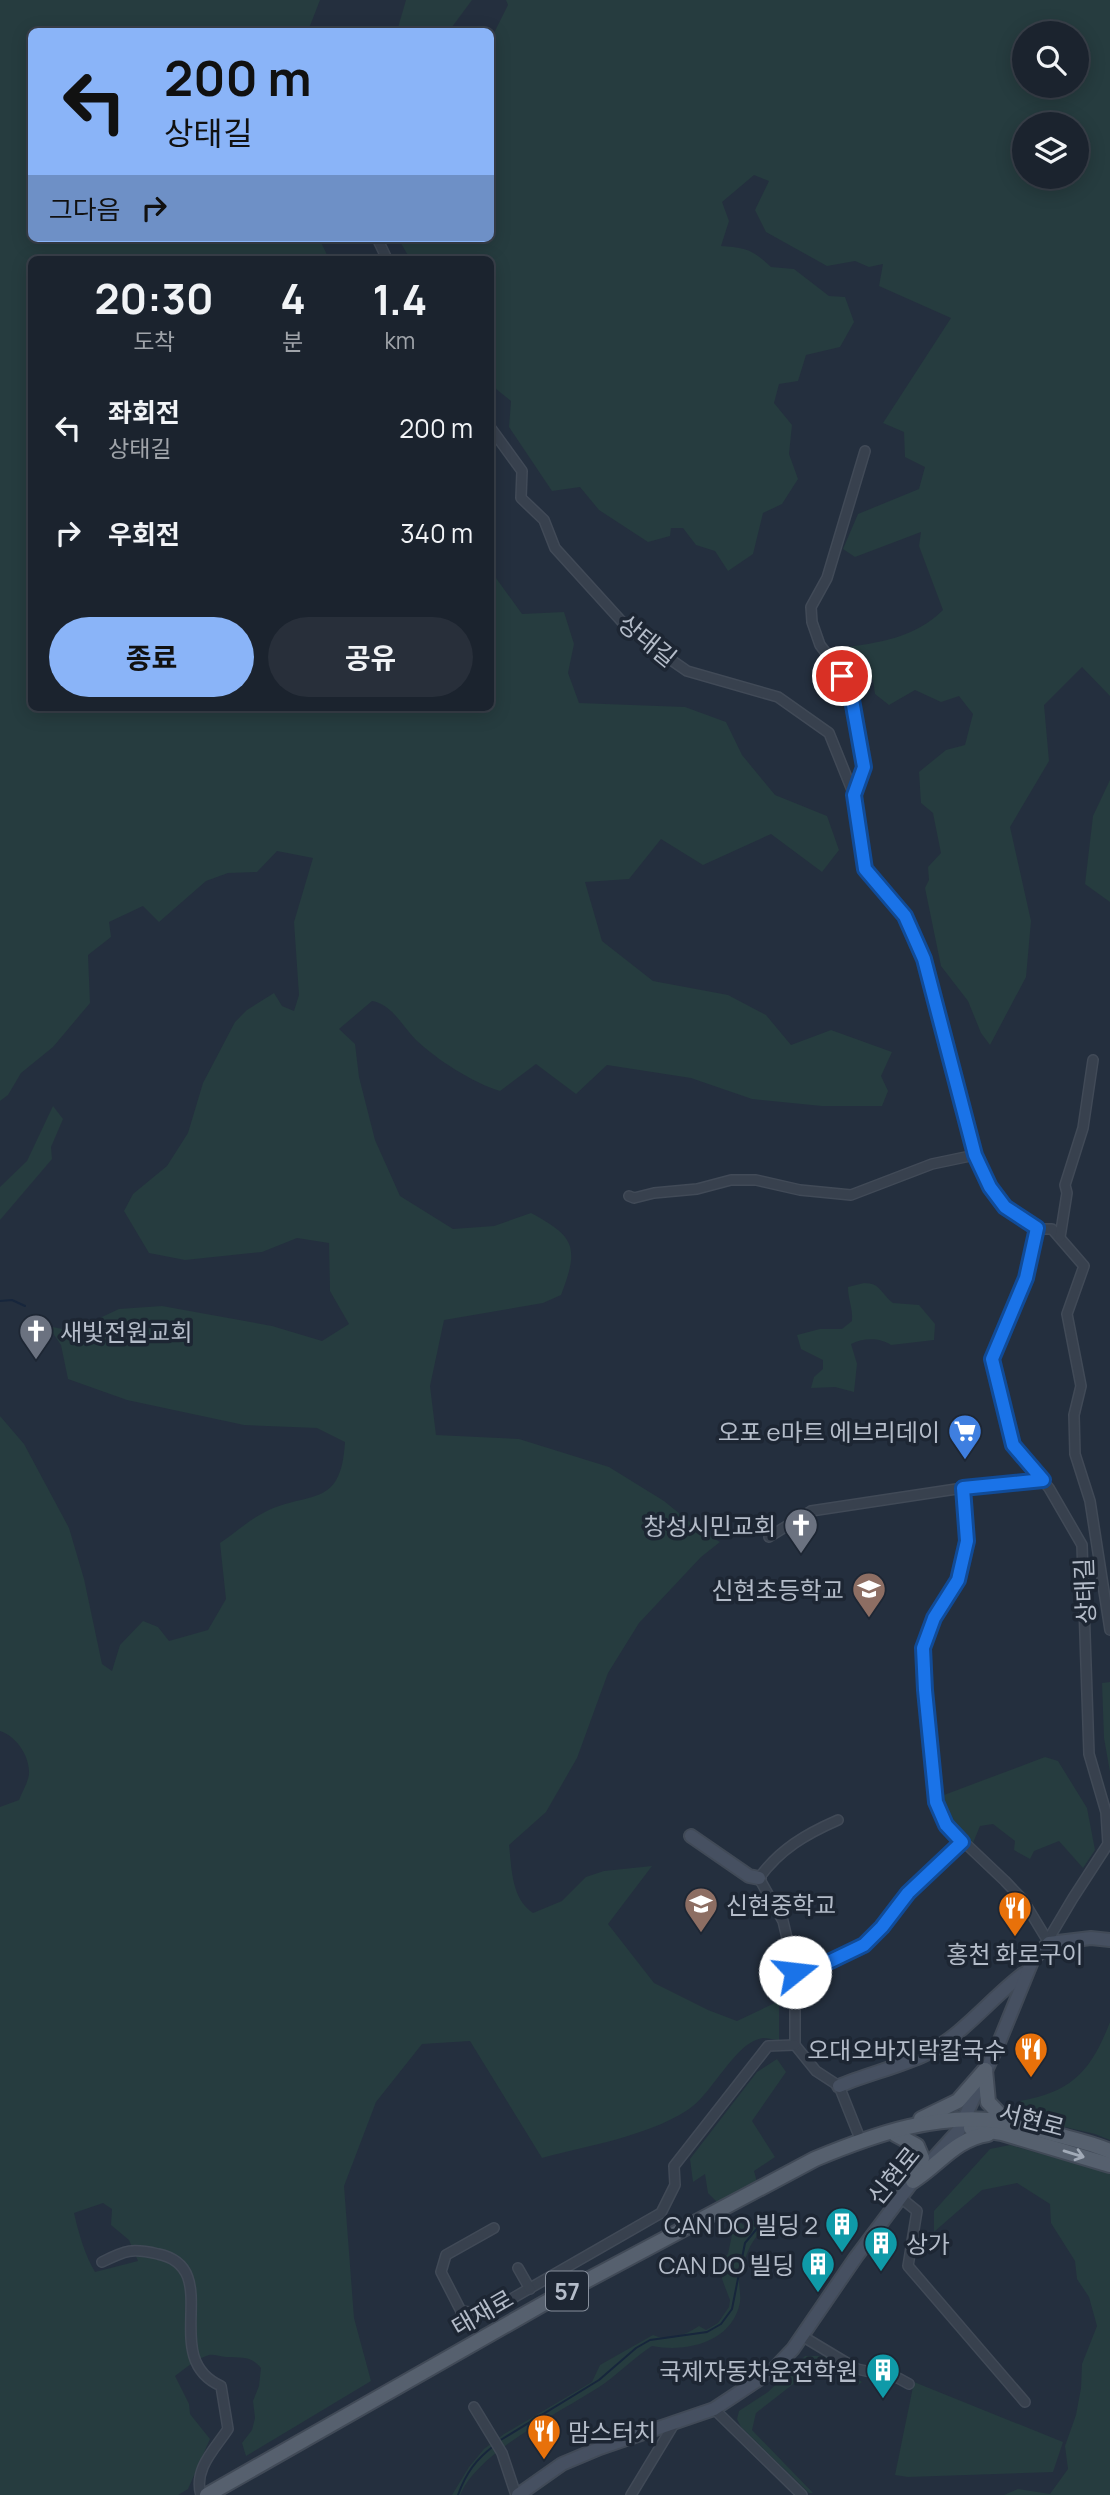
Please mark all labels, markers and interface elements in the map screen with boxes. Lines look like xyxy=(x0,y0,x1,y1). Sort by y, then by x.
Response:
map controls xyxy=(1012,21,1089,189)
button: search xyxy=(1012,21,1089,98)
text: 200 m xyxy=(164,44,312,111)
icon: left xyxy=(49,56,140,147)
text: 상태길 xyxy=(164,111,252,155)
button: layers xyxy=(1012,112,1089,189)
icon: right xyxy=(135,189,173,227)
text: 그다음 xyxy=(49,191,121,227)
text: 20:30 xyxy=(95,269,214,327)
text: 4 xyxy=(280,269,306,327)
text: 1.4 xyxy=(372,270,427,328)
text: km xyxy=(384,324,415,356)
text: 도착 xyxy=(133,325,175,357)
text: 분 xyxy=(282,325,304,357)
text: 좌회전 xyxy=(108,394,180,430)
icon: left xyxy=(49,409,87,447)
text: 200 m xyxy=(399,410,473,446)
text: 상태길 xyxy=(108,432,171,464)
icon: right xyxy=(49,514,87,552)
text: 340 m xyxy=(400,515,473,551)
text: 우회전 xyxy=(108,516,180,552)
street label: 상태길 xyxy=(612,606,684,674)
button: 종료 xyxy=(49,617,254,697)
button: 공유 xyxy=(268,617,473,697)
pin xyxy=(812,646,872,706)
icon: arrive xyxy=(823,657,861,695)
church icon: 새빛전원교회 xyxy=(17,1312,55,1361)
place label: 새빛전원교회 xyxy=(60,1315,192,1348)
supermarket icon: 오포 e마트 에브리데이 xyxy=(946,1412,984,1461)
place label: 오포 e마트 에브리데이 xyxy=(718,1415,940,1448)
church icon: 창성시민교회 xyxy=(782,1506,820,1555)
place label: 창성시민교회 xyxy=(644,1509,776,1542)
street label: 상태길 xyxy=(1066,1557,1102,1625)
school or university icon: 신현초등학교 xyxy=(850,1570,888,1619)
place label: 신현초등학교 xyxy=(712,1573,844,1606)
school or university icon: 신현중학교 xyxy=(682,1885,720,1934)
place label: 신현중학교 xyxy=(726,1888,836,1921)
restaurant icon: 홍천 화로구이 xyxy=(996,1889,1034,1938)
position arrow xyxy=(758,1935,832,2009)
place label: 홍천 화로구이 xyxy=(946,1937,1084,1970)
restaurant icon: 오대오바지락칼국수 xyxy=(1012,2030,1050,2079)
place label: 오대오바지락칼국수 xyxy=(807,2033,1006,2066)
street label: 서현로 xyxy=(996,2094,1068,2144)
street label: 신현로 xyxy=(859,2139,927,2211)
one-way arrow xyxy=(1062,2148,1084,2161)
building icon: CAN DO 빌딩 2 xyxy=(823,2205,861,2254)
place label: CAN DO 빌딩 2 xyxy=(664,2208,818,2241)
building icon: 상가 xyxy=(862,2224,900,2273)
place label: 상가 xyxy=(906,2227,950,2260)
building icon: CAN DO 빌딩 xyxy=(799,2245,837,2294)
place label: CAN DO 빌딩 xyxy=(658,2248,794,2281)
road number: 57 xyxy=(546,2272,588,2310)
street label: 태재로 xyxy=(445,2281,519,2343)
building icon: 국제자동차운전학원 xyxy=(864,2351,902,2400)
place label: 국제자동차운전학원 xyxy=(659,2354,858,2387)
restaurant icon: 맘스터치 xyxy=(525,2412,563,2461)
place label: 맘스터치 xyxy=(568,2415,656,2448)

